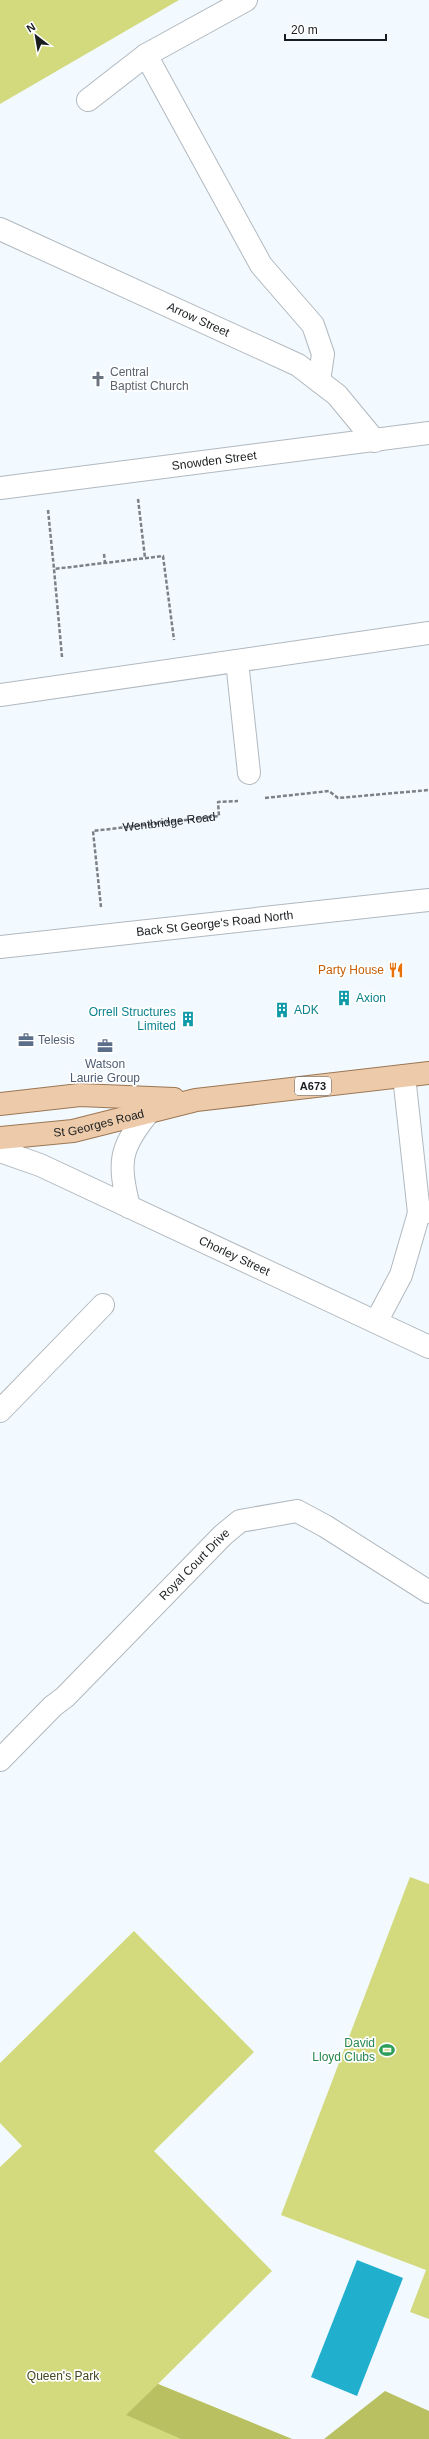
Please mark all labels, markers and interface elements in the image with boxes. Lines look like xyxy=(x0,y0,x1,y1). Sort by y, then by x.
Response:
north arrow xyxy=(16,16,56,56)
scale bar xyxy=(285,16,386,42)
text: N xyxy=(24,20,37,35)
text: 20 m xyxy=(291,23,318,37)
street label: Arrow Street xyxy=(165,299,232,340)
place label: Central Baptist Church xyxy=(110,365,189,393)
church icon: Central Baptist Church xyxy=(89,370,107,388)
street label: Snowden Street xyxy=(171,448,258,473)
street label: Wentbridge Road xyxy=(122,809,216,834)
street label: Back St George's Road North xyxy=(135,908,294,939)
restaurant icon: Party House xyxy=(387,961,405,979)
place label: Party House xyxy=(318,963,384,977)
building icon: Axion xyxy=(335,989,353,1007)
place label: Axion xyxy=(356,991,386,1005)
building icon: ADK xyxy=(273,1001,291,1019)
place label: ADK xyxy=(294,1003,319,1017)
place label: Orrell Structures Limited xyxy=(89,1005,176,1033)
building icon: Orrell Structures Limited xyxy=(179,1010,197,1028)
office icon: Telesis xyxy=(17,1031,35,1049)
place label: Telesis xyxy=(38,1033,75,1047)
office icon: Watson Laurie Group xyxy=(96,1037,114,1055)
place label: Watson Laurie Group xyxy=(70,1057,140,1085)
road number: A673 xyxy=(295,1077,331,1095)
street label: St Georges Road xyxy=(53,1106,146,1140)
street label: Chorley Street xyxy=(197,1233,273,1279)
street label: Royal Court Drive xyxy=(156,1525,233,1603)
place label: David Lloyd Clubs xyxy=(312,2036,375,2064)
sports icon: David Lloyd Clubs xyxy=(378,2041,396,2059)
park label: Queen's Park xyxy=(27,2369,100,2383)

